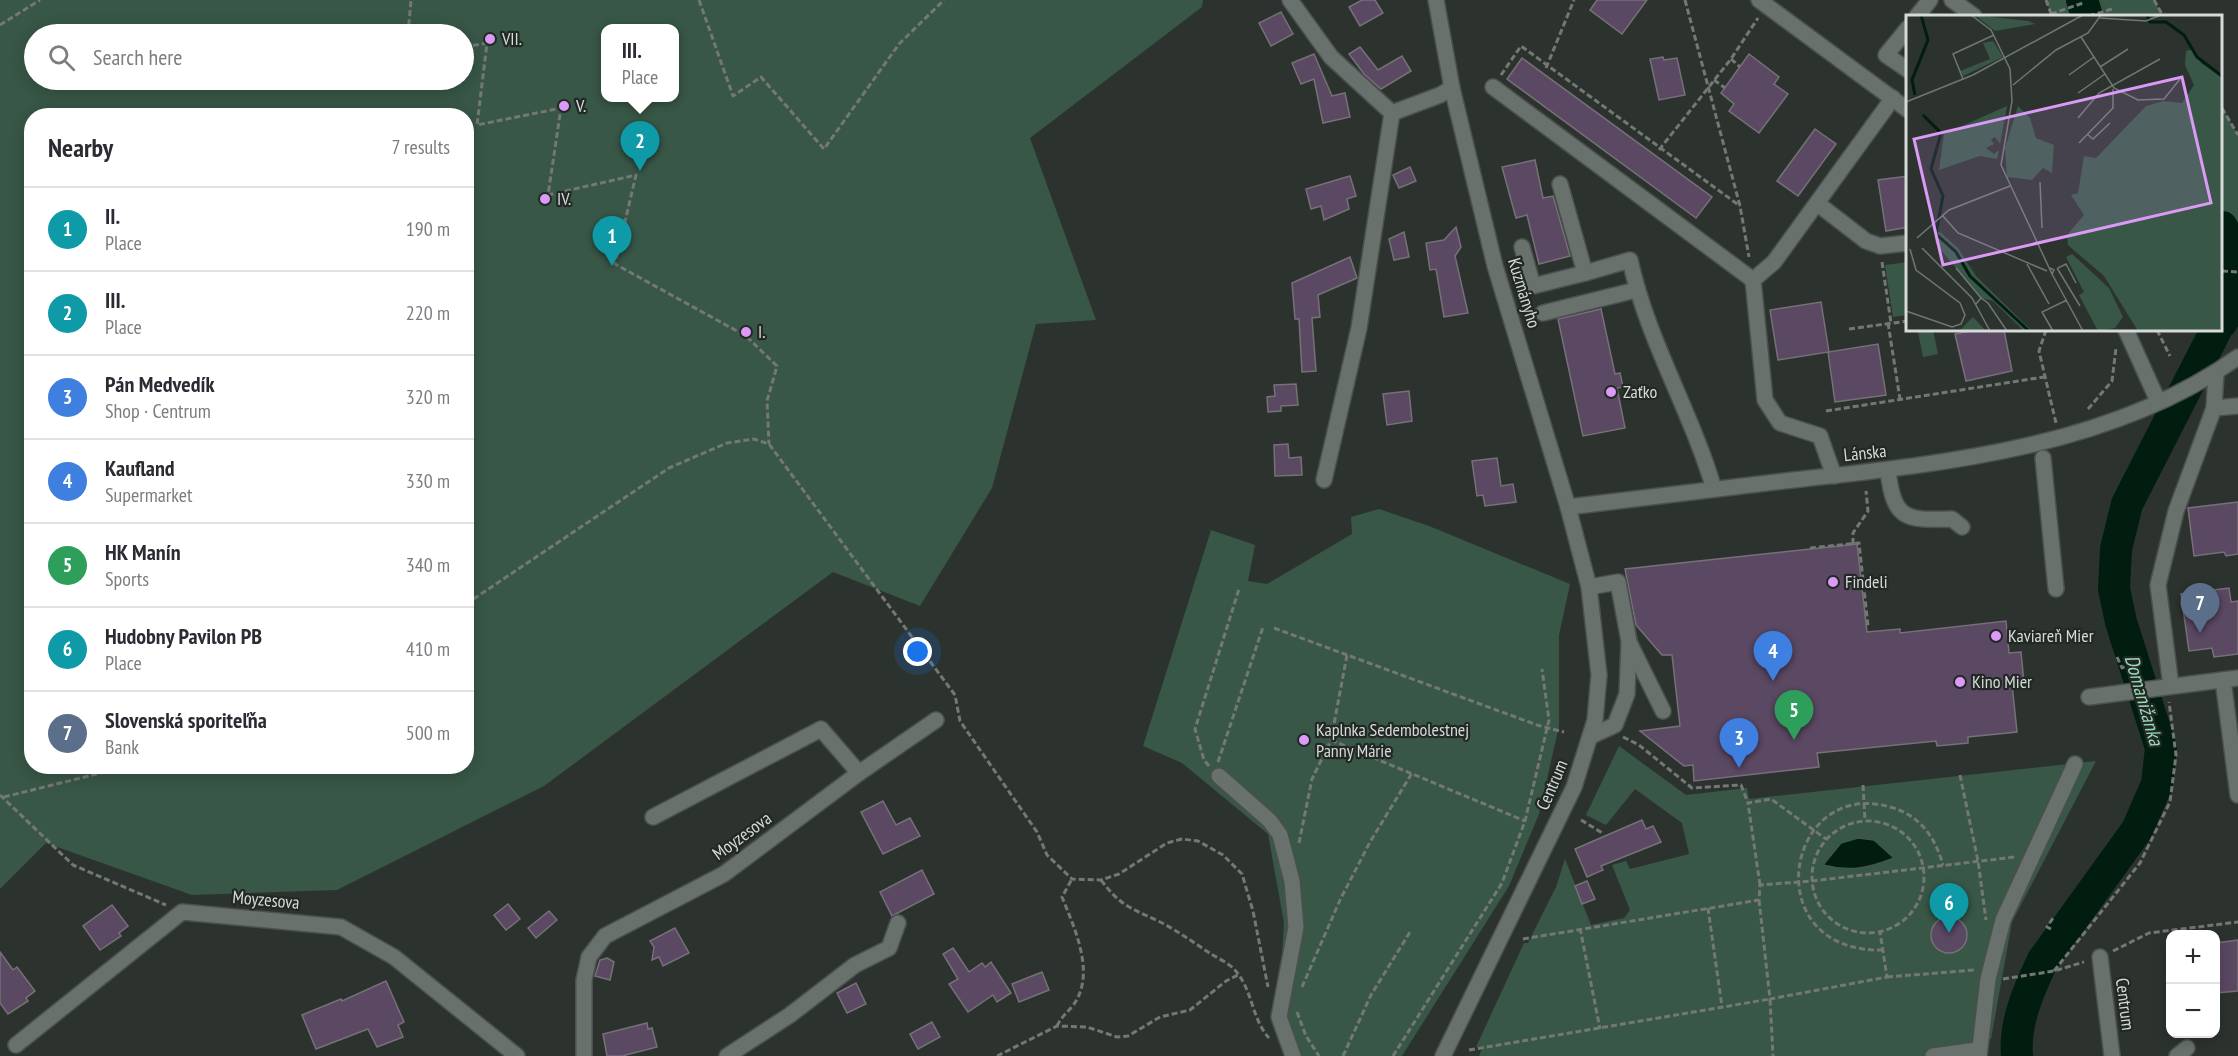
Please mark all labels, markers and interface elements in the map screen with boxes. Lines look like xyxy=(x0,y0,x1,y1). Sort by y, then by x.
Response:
inset map xyxy=(1906,15,2223,332)
search box xyxy=(24,24,474,90)
popup xyxy=(601,24,679,102)
place label: VII. xyxy=(501,27,522,50)
marker: VII. xyxy=(483,32,497,46)
text: III. xyxy=(622,36,642,64)
icon: search xyxy=(45,41,78,74)
text: Search here xyxy=(93,43,182,71)
text: Place xyxy=(622,64,658,90)
place label: V. xyxy=(575,94,586,117)
marker: V. xyxy=(557,99,571,113)
pin: 2 xyxy=(620,122,660,171)
text: Nearby xyxy=(48,131,113,164)
text: 7 results xyxy=(392,134,450,160)
place label: IV. xyxy=(557,187,571,210)
marker: IV. xyxy=(538,192,552,206)
text: II. xyxy=(105,202,120,230)
text: 1 xyxy=(63,216,72,242)
text: 190 m xyxy=(406,216,450,242)
pin: 1 xyxy=(592,216,632,266)
text: Place xyxy=(105,230,142,256)
street label: Kuzmányho xyxy=(1503,255,1546,331)
text: III. xyxy=(105,286,125,314)
text: 2 xyxy=(63,300,72,326)
text: 220 m xyxy=(406,300,450,326)
text: Place xyxy=(105,314,142,340)
place label: I. xyxy=(758,320,765,343)
marker: I. xyxy=(739,325,753,339)
text: Pán Medvedík xyxy=(105,370,214,398)
place label: Zaťko xyxy=(1623,380,1658,403)
text: 3 xyxy=(63,384,72,410)
text: 320 m xyxy=(406,384,450,410)
marker: Zaťko xyxy=(1604,385,1618,399)
text: Shop · Centrum xyxy=(105,398,211,424)
street label: Lánska xyxy=(1842,439,1887,466)
text: Kaufland xyxy=(105,454,175,482)
text: 4 xyxy=(63,468,72,494)
text: 330 m xyxy=(406,468,450,494)
text: Supermarket xyxy=(105,482,193,508)
text: HK Manín xyxy=(105,538,181,566)
text: 5 xyxy=(63,552,72,578)
text: 340 m xyxy=(406,552,450,578)
text: Sports xyxy=(105,566,149,592)
place label: Findeli xyxy=(1845,570,1888,593)
marker: Findeli xyxy=(1826,575,1840,589)
pin: 7 xyxy=(2180,584,2220,633)
text: Hudobny Pavilon PB xyxy=(105,622,262,650)
place label: Kaviareň Mier xyxy=(2008,624,2094,647)
marker: Kaviareň Mier xyxy=(1989,629,2003,643)
pin: 4 xyxy=(1754,632,1792,681)
text: 6 xyxy=(63,636,72,662)
text: 410 m xyxy=(406,636,450,662)
your location xyxy=(903,637,932,666)
text: Place xyxy=(105,650,142,676)
water label: Domanižanka xyxy=(2119,652,2170,749)
place label: Kino Mier xyxy=(1972,670,2032,693)
marker: Kino Mier xyxy=(1953,675,1967,689)
pin: 5 xyxy=(1774,690,1814,740)
text: Slovenská sporiteľňa xyxy=(105,706,267,734)
place label: Kaplnka Sedembolestnej Panny Márie xyxy=(1316,718,1469,762)
pin: 3 xyxy=(1720,718,1758,768)
text: 7 xyxy=(63,720,72,746)
text: 500 m xyxy=(406,720,450,746)
marker: Kaplnka Sedembolestnej Panny Márie xyxy=(1297,733,1311,747)
text: Bank xyxy=(105,734,139,760)
street label: Centrum xyxy=(1531,756,1572,813)
street label: Moyzesova xyxy=(708,807,776,865)
pin: 6 xyxy=(1930,884,1968,933)
street label: Moyzesova xyxy=(232,885,301,914)
map controls xyxy=(2166,930,2220,1038)
button: + xyxy=(2166,930,2220,984)
street label: Centrum xyxy=(2111,976,2140,1031)
button: − xyxy=(2166,984,2220,1038)

